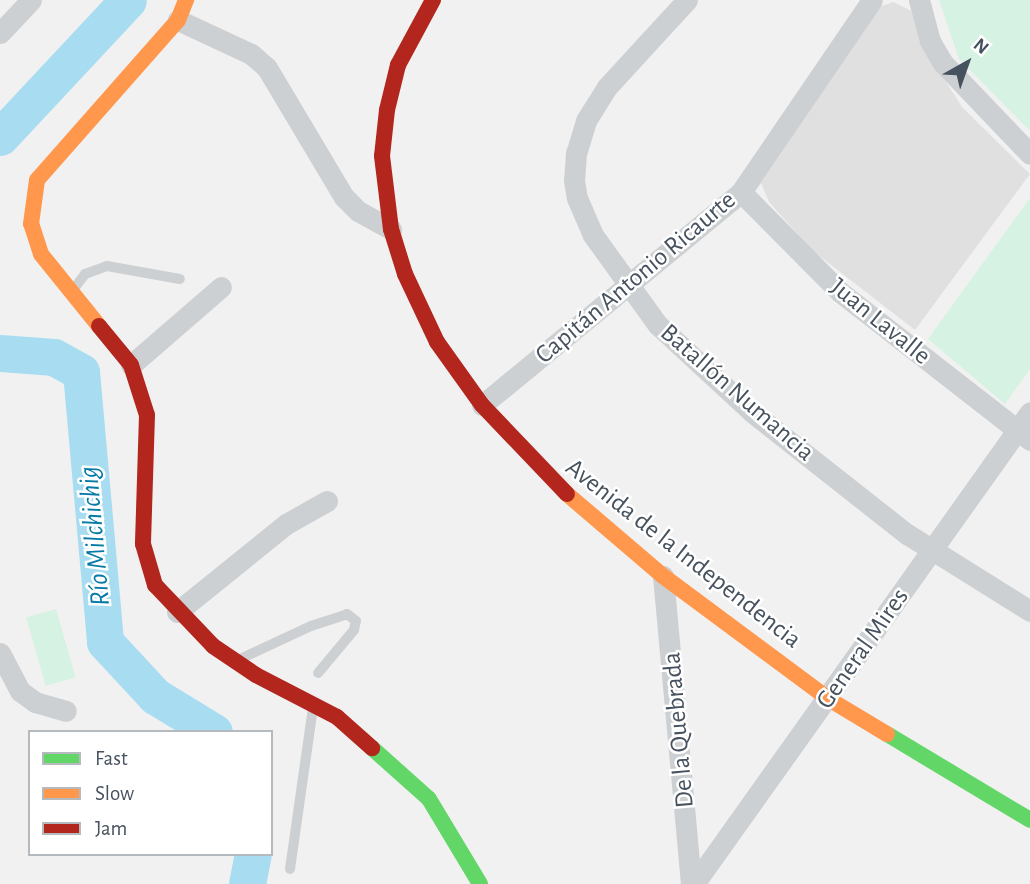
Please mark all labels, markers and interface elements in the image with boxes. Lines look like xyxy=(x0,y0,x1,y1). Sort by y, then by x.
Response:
north arrow xyxy=(932,28,1002,98)
text: N xyxy=(970,35,992,58)
street label: Capitán Antonio Ricaurte xyxy=(529,185,743,371)
street label: Juan Lavalle xyxy=(823,272,937,372)
street label: Batallón Numancia xyxy=(654,318,820,468)
street label: Avenida de la Independencia xyxy=(559,452,807,656)
water label: Río Milchichig xyxy=(72,465,118,607)
street label: General Mires xyxy=(810,583,916,715)
street label: De la Quebrada xyxy=(657,651,701,809)
legend xyxy=(28,730,273,856)
text: Fast xyxy=(95,748,128,769)
text: Slow xyxy=(95,783,134,804)
text: Jam xyxy=(95,818,127,839)

